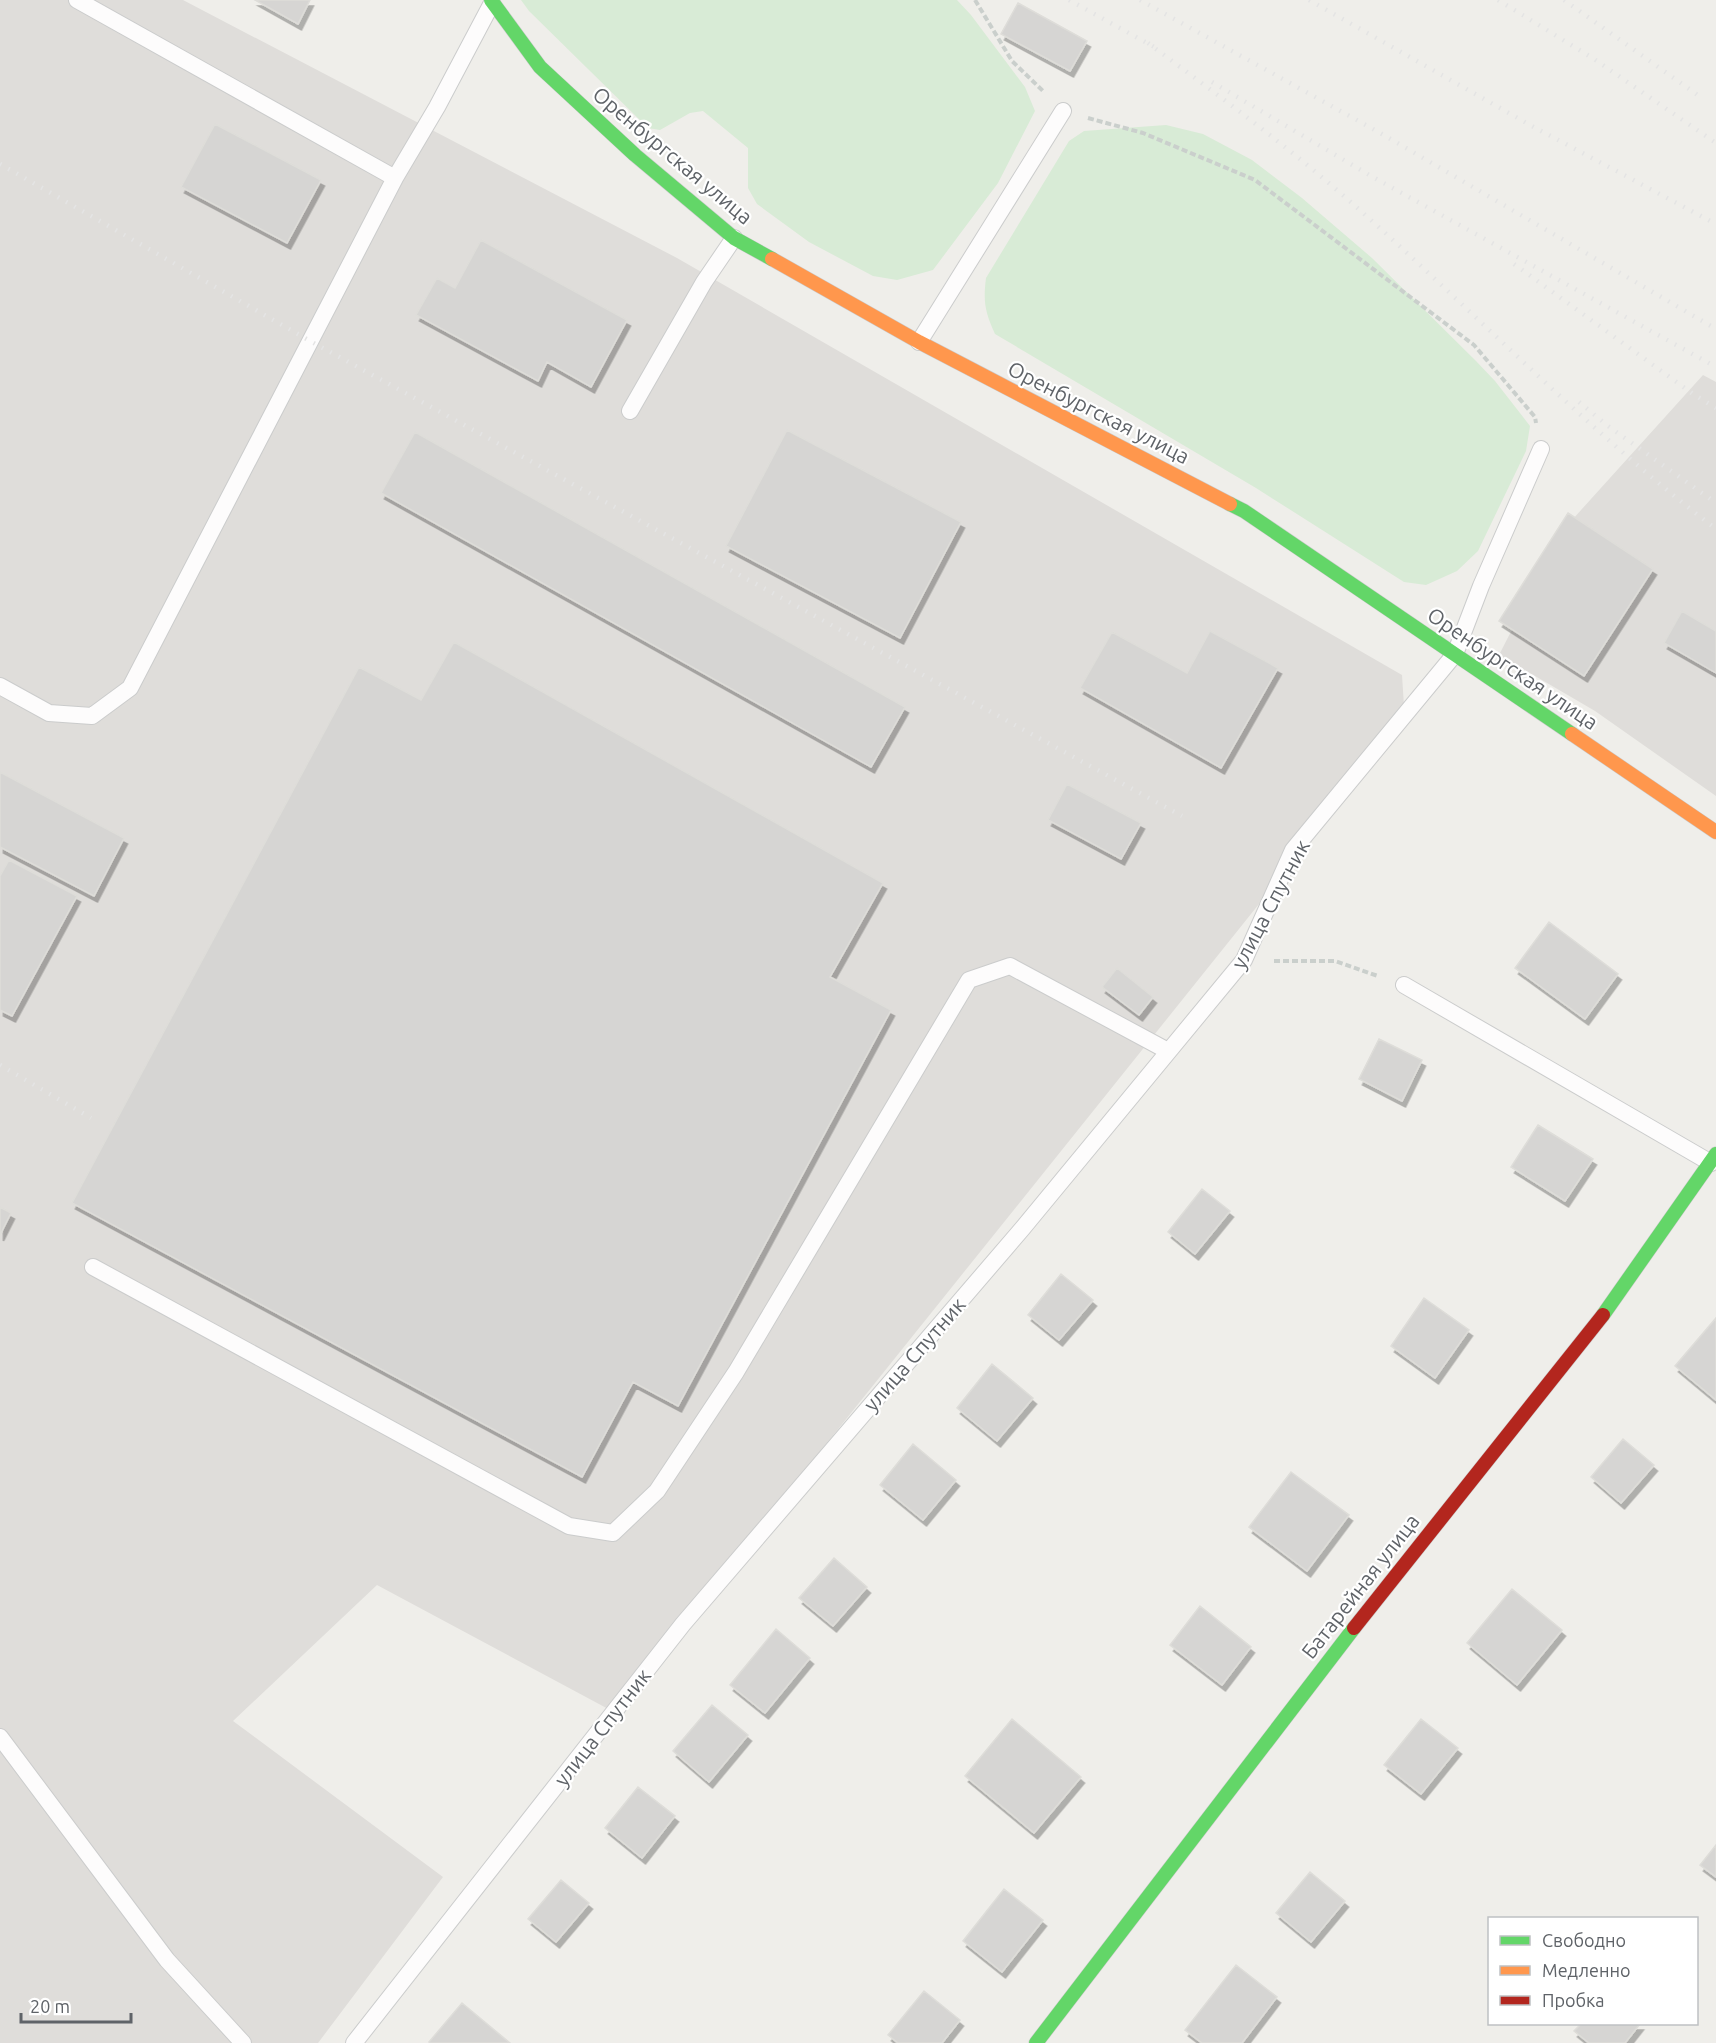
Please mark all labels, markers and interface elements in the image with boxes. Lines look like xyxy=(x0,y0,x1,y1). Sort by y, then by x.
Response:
street label: Оренбургская улица xyxy=(588,81,758,229)
street label: Оренбургская улица xyxy=(1004,356,1194,468)
street label: Оренбургская улица xyxy=(1423,602,1603,734)
street label: улица Спутник xyxy=(1226,835,1314,973)
street label: улица Спутник xyxy=(858,1292,970,1416)
street label: Батарейная улица xyxy=(1296,1509,1424,1663)
street label: улица Спутник xyxy=(549,1663,655,1791)
legend xyxy=(1488,1917,1698,2025)
text: Свободно xyxy=(1542,1930,1626,1950)
text: Медленно xyxy=(1542,1960,1631,1980)
scale bar xyxy=(21,1986,130,2024)
text: Пробка xyxy=(1542,1990,1605,2010)
text: 20 m xyxy=(30,1996,70,2016)

